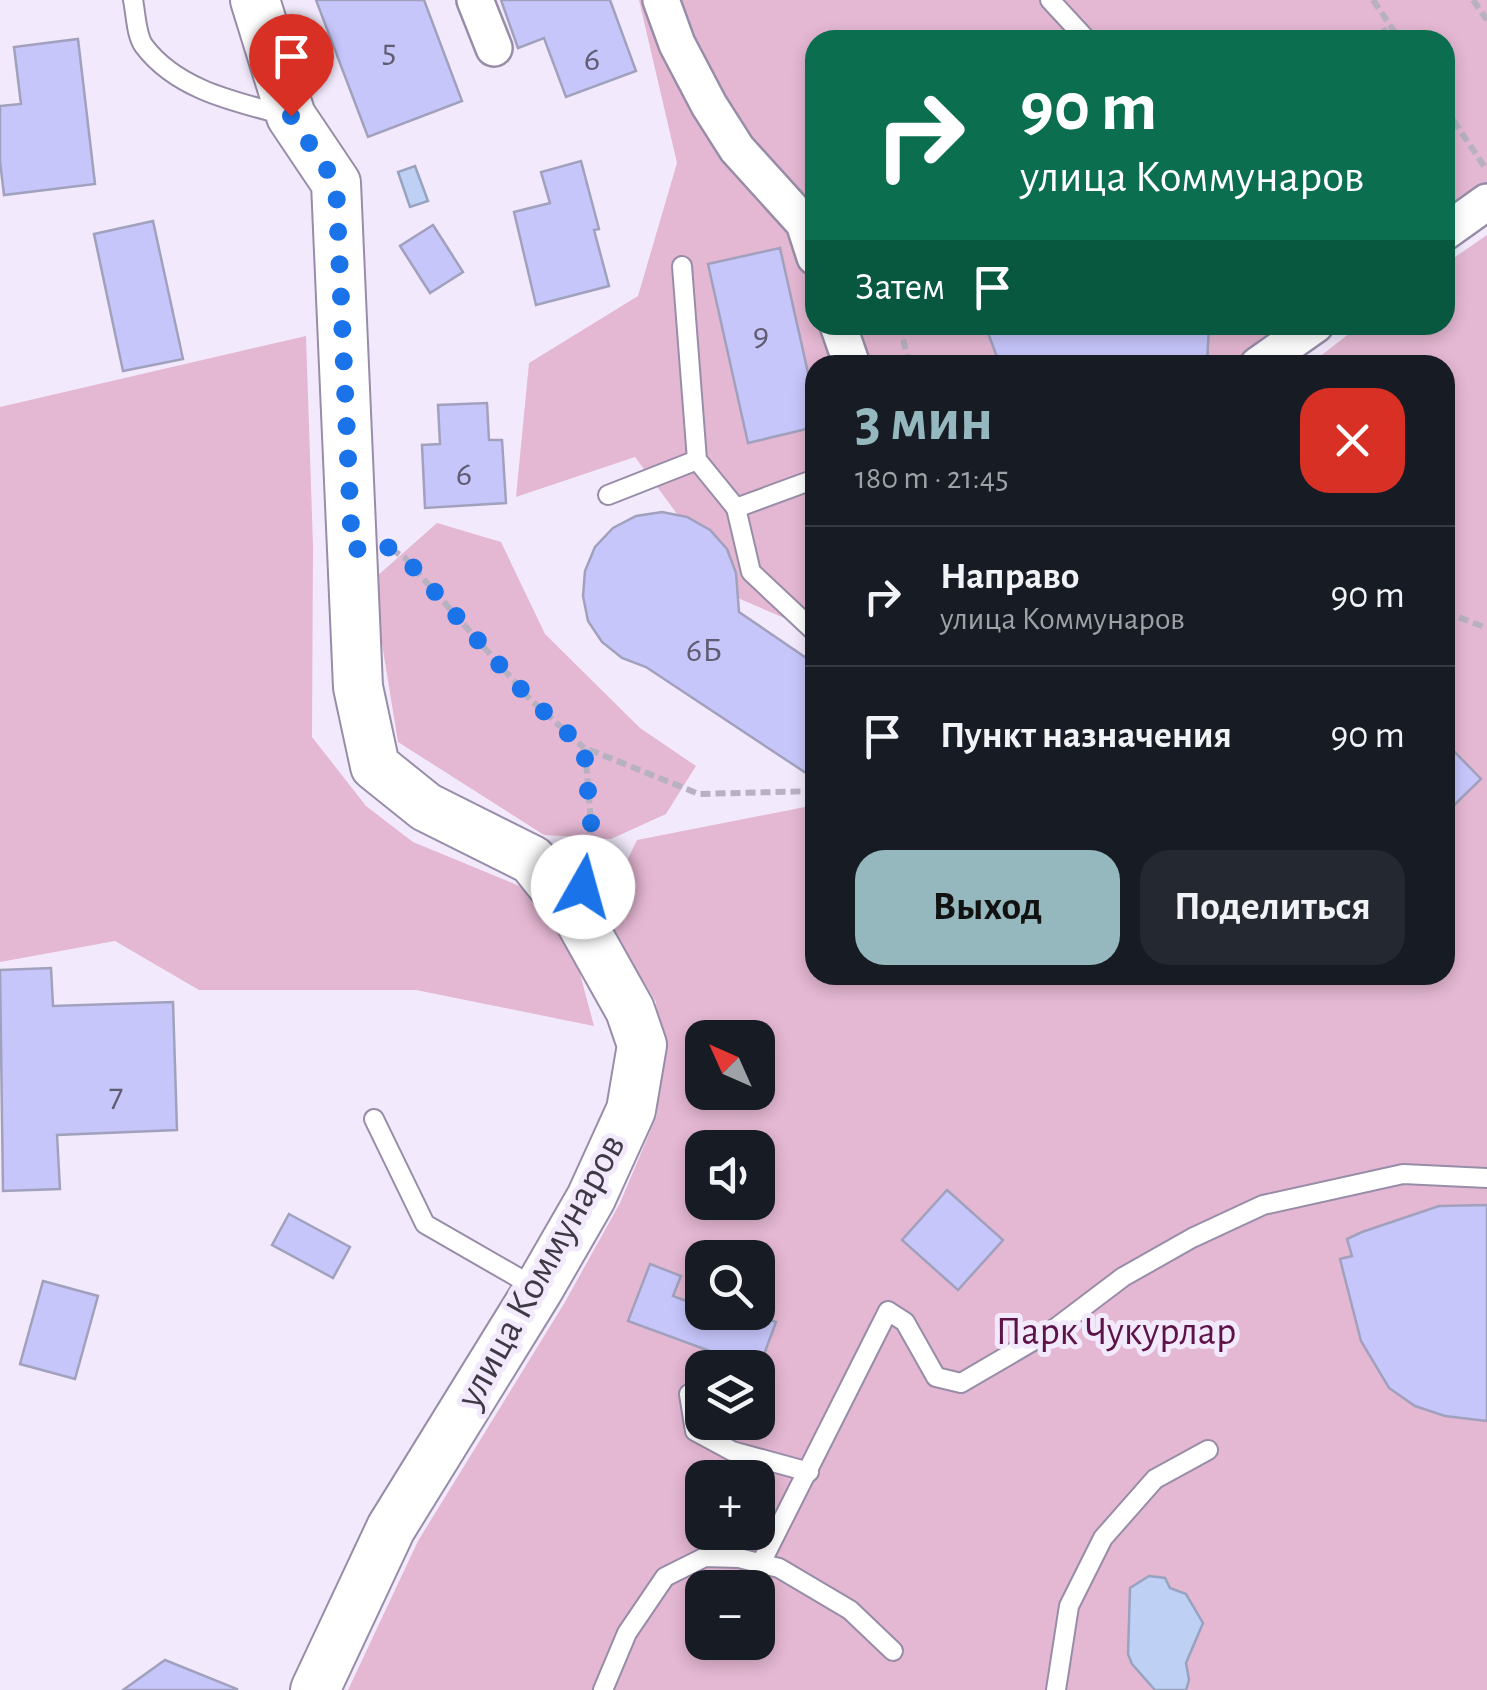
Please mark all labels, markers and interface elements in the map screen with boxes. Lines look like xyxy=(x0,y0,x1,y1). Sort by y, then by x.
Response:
pin xyxy=(249,14,334,117)
icon: arrive xyxy=(264,29,319,84)
house number: 5 xyxy=(382,34,396,69)
house number: 6 xyxy=(584,42,600,77)
icon: right xyxy=(855,70,985,200)
text: 90 m xyxy=(1020,73,1157,143)
text: улица Коммунаров xyxy=(1020,155,1364,200)
icon: arrive xyxy=(965,260,1020,315)
text: Затем xyxy=(855,269,945,307)
house number: 9 xyxy=(753,317,769,352)
button: close xyxy=(1300,388,1405,493)
text: 3 мин xyxy=(855,391,993,451)
house number: 6 xyxy=(456,457,472,492)
text: 180 m · 21:45 xyxy=(855,462,1009,494)
text: Направо xyxy=(940,558,1079,596)
icon: right xyxy=(855,569,910,624)
text: 90 m xyxy=(1330,577,1405,615)
text: улица Коммунаров xyxy=(940,603,1185,635)
house number: 6Б xyxy=(686,633,722,668)
icon: arrive xyxy=(855,709,910,764)
text: Пункт назначения xyxy=(940,717,1232,755)
text: 90 m xyxy=(1330,717,1405,755)
position arrow xyxy=(531,835,635,939)
button: Выход xyxy=(855,850,1120,965)
button: Поделиться xyxy=(1140,850,1405,965)
north arrow xyxy=(685,1020,775,1110)
map controls xyxy=(685,1020,775,1660)
house number: 7 xyxy=(109,1078,123,1113)
street label: улица Коммунаров xyxy=(449,1127,633,1415)
button: sound xyxy=(685,1130,775,1220)
button: search xyxy=(685,1240,775,1330)
park label: Парк Чукурлар xyxy=(996,1312,1236,1352)
button: layers xyxy=(685,1350,775,1440)
button: + xyxy=(685,1460,775,1550)
button: − xyxy=(685,1570,775,1660)

